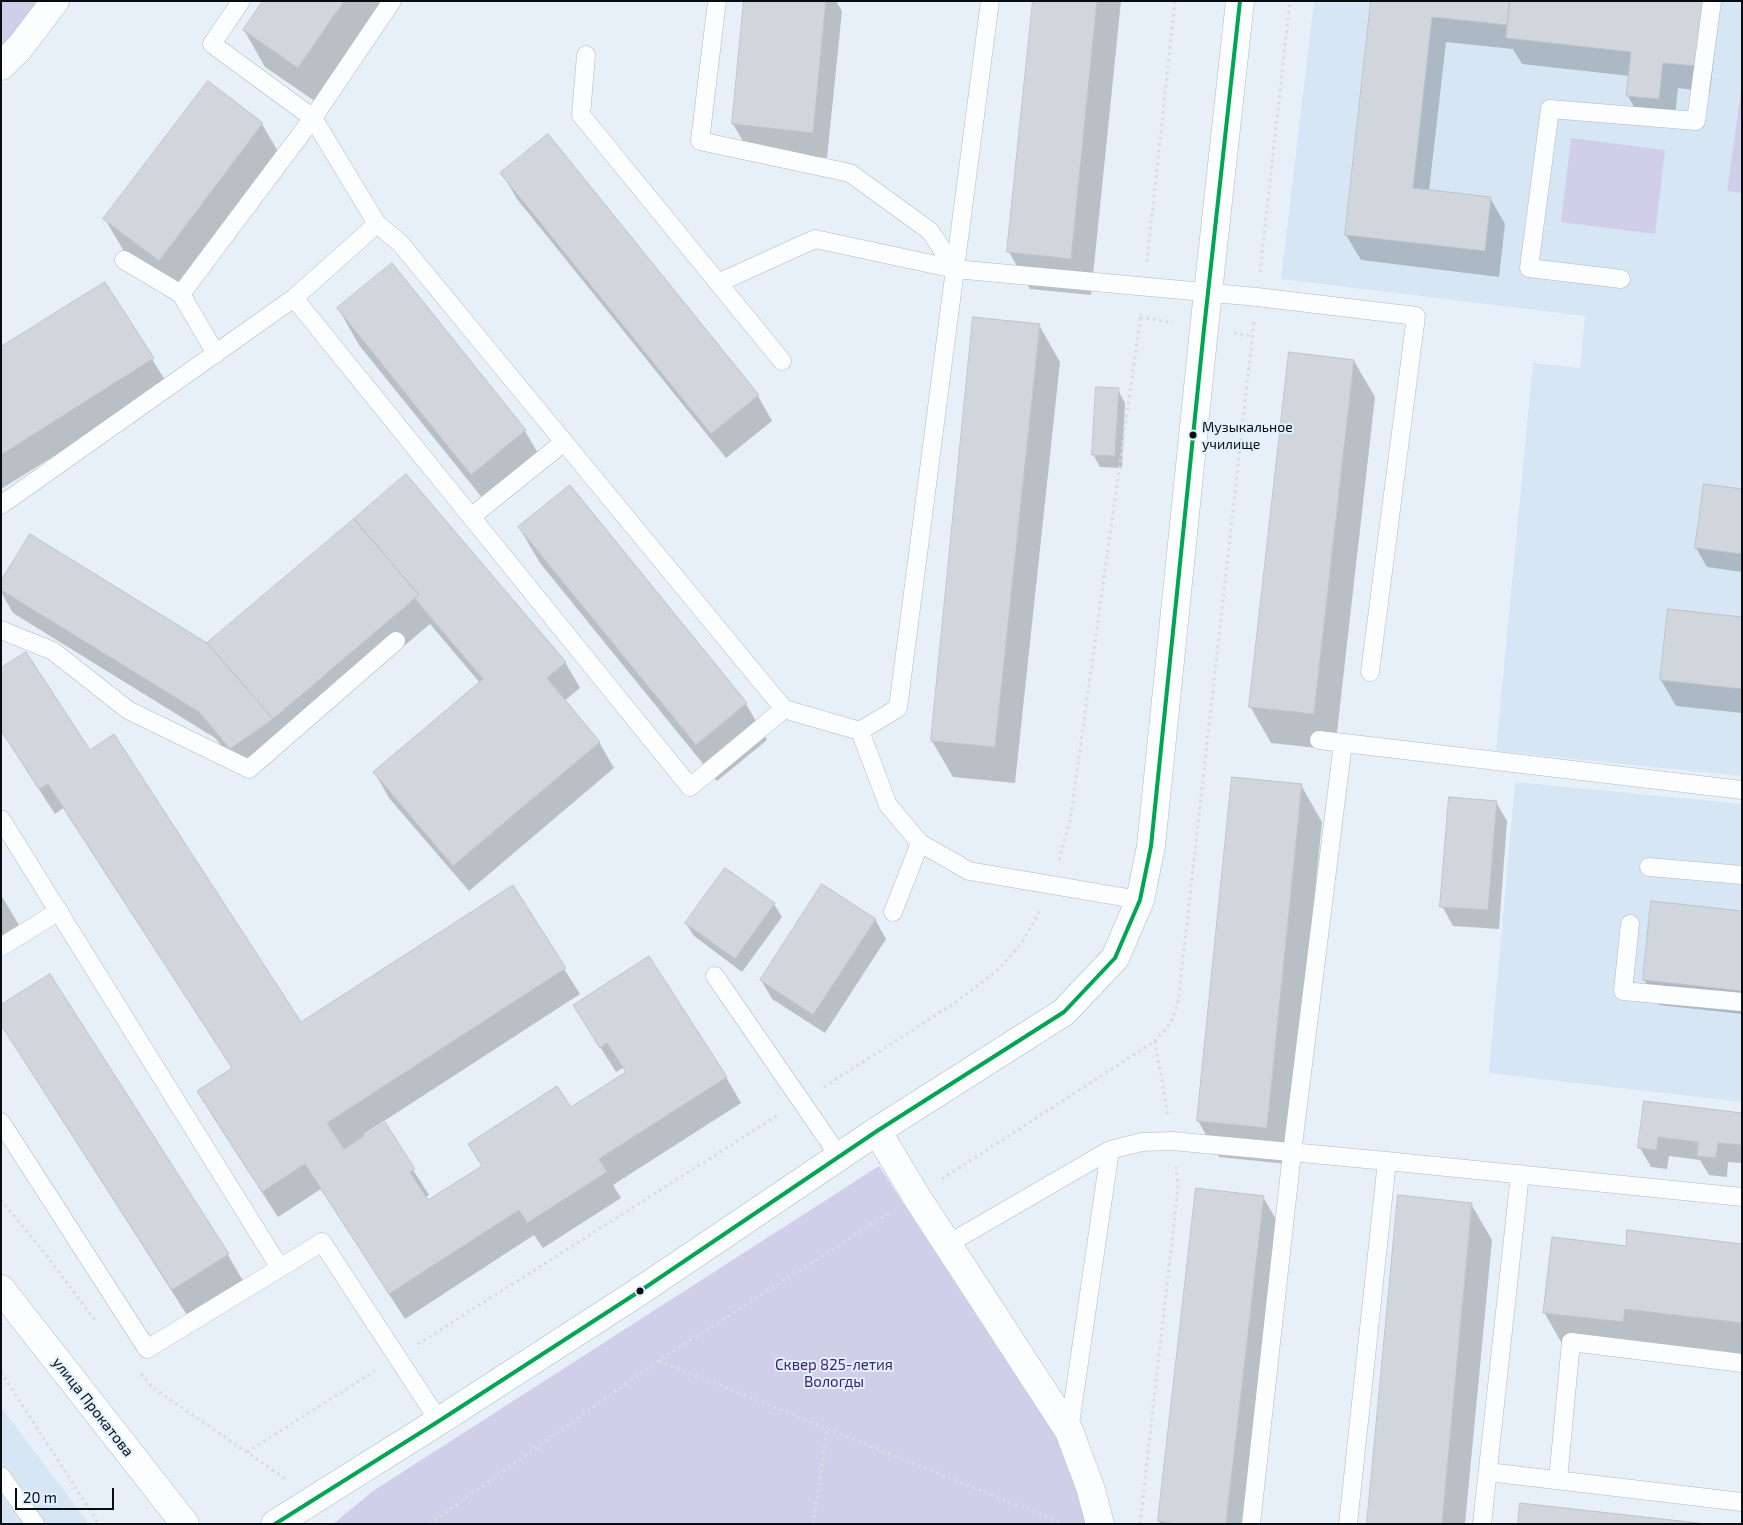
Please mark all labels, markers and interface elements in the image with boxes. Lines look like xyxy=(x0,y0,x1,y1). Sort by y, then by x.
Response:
place label: Музыкальное училище xyxy=(1202,419,1293,452)
marker: Музыкальное училище xyxy=(1188,430,1198,440)
unlabelled marker xyxy=(635,1286,645,1296)
street label: улица Прокатова xyxy=(49,1354,137,1460)
park label: Сквер 825-летия Вологды xyxy=(775,1356,893,1391)
scale bar xyxy=(18,1478,116,1510)
text: 20 m xyxy=(23,1488,57,1506)

